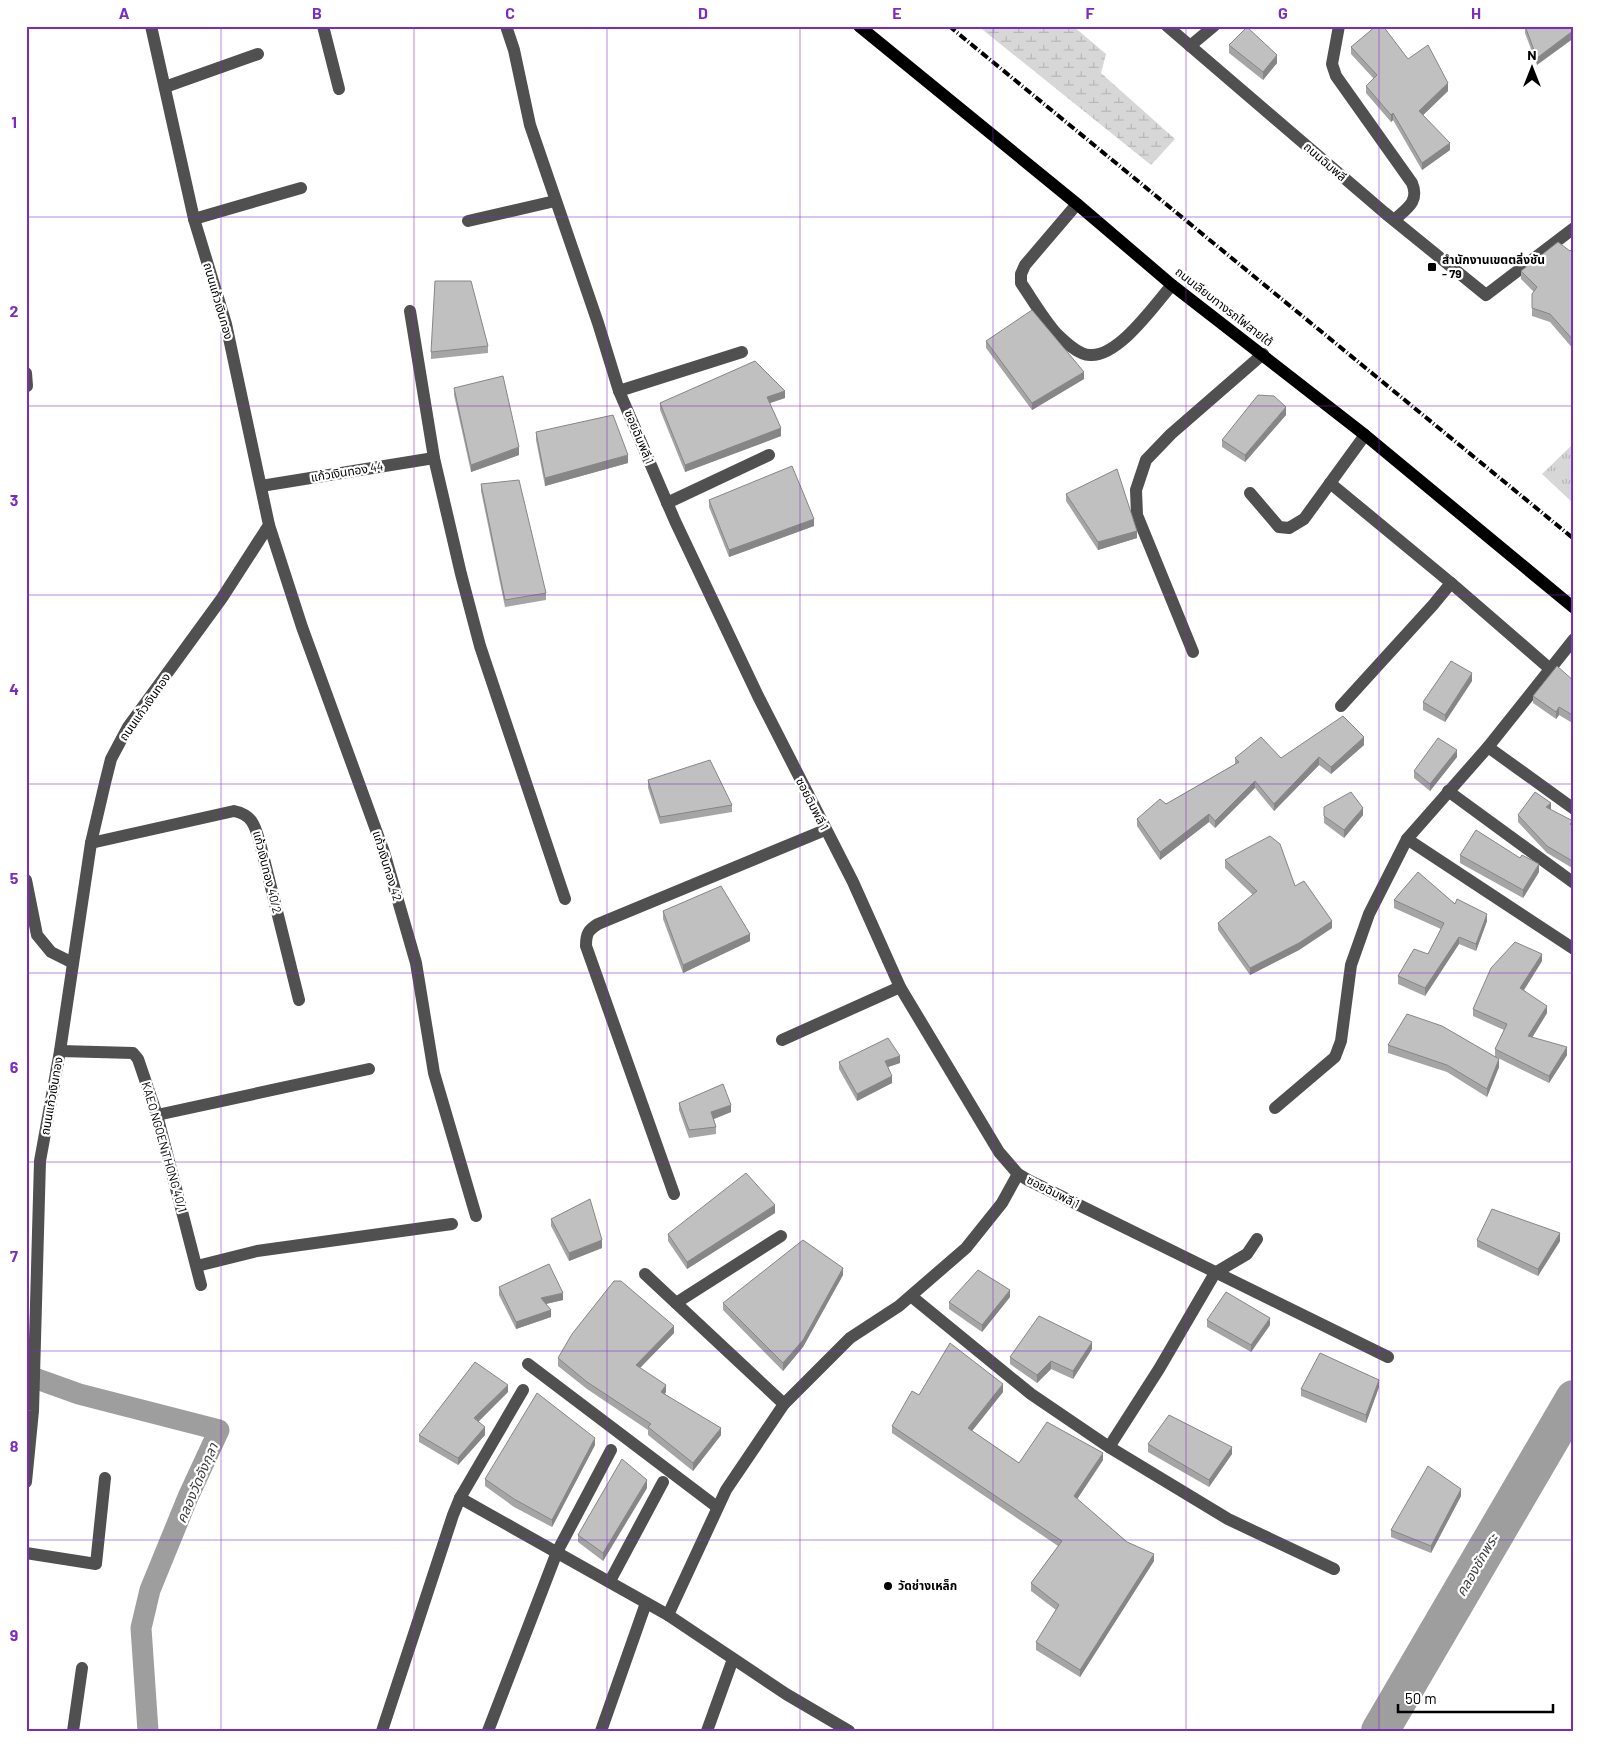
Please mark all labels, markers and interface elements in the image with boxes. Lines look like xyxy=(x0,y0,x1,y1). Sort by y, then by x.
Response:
text: A xyxy=(119,3,130,22)
text: B xyxy=(312,3,322,22)
text: C xyxy=(505,3,515,22)
text: D xyxy=(698,3,708,22)
text: E xyxy=(892,3,902,22)
text: F xyxy=(1086,3,1095,22)
text: G xyxy=(1278,3,1288,22)
text: H xyxy=(1471,3,1481,22)
north arrow xyxy=(1508,42,1558,92)
text: N xyxy=(1527,46,1537,63)
text: 1 xyxy=(11,112,17,131)
street label: ถนนฉิมพลี xyxy=(1302,139,1350,184)
place label: สำนักงานเขตตลิ่งชัน - 79 xyxy=(1442,252,1545,280)
street label: ถนนแก้วเงินทอง xyxy=(201,261,237,341)
marker: สำนักงานเขตตลิ่งชัน - 79 xyxy=(1426,261,1438,273)
street label: ถนนเลียบทางรถไฟสายใต้ xyxy=(1173,264,1276,349)
text: 2 xyxy=(10,301,19,320)
street label: ซอยฉิมพลี 1 xyxy=(622,408,658,466)
street label: แก้วเงินทอง 44 xyxy=(310,458,384,484)
text: 3 xyxy=(10,490,18,509)
street label: ถนนแก้วเงินทอง xyxy=(116,670,173,743)
text: 4 xyxy=(9,679,19,698)
street label: ซอยฉิมพลี 1 xyxy=(794,775,832,832)
street label: แก้วเงินทอง 40/2 xyxy=(251,829,285,914)
street label: แก้วเงินทอง 42 xyxy=(371,829,405,903)
text: 5 xyxy=(10,868,19,887)
street label: ถนนแก้วเงินทอง xyxy=(37,1056,65,1136)
text: 6 xyxy=(10,1057,19,1076)
street label: KAEO NGOEN THONG 40/1 xyxy=(140,1080,190,1214)
street label: ซอยฉิมพลี 1 xyxy=(1025,1172,1082,1210)
text: 7 xyxy=(10,1246,18,1265)
text: 8 xyxy=(10,1436,19,1455)
water label: คลองวัดอังกุลา xyxy=(172,1439,222,1526)
water label: คลองชักพระ xyxy=(1452,1529,1502,1599)
place label: วัดช่างเหล็ก xyxy=(898,1578,957,1592)
marker: วัดช่างเหล็ก xyxy=(882,1580,894,1592)
text: 9 xyxy=(10,1625,18,1644)
scale bar xyxy=(1398,1682,1552,1714)
text: 50 m xyxy=(1405,1689,1437,1707)

